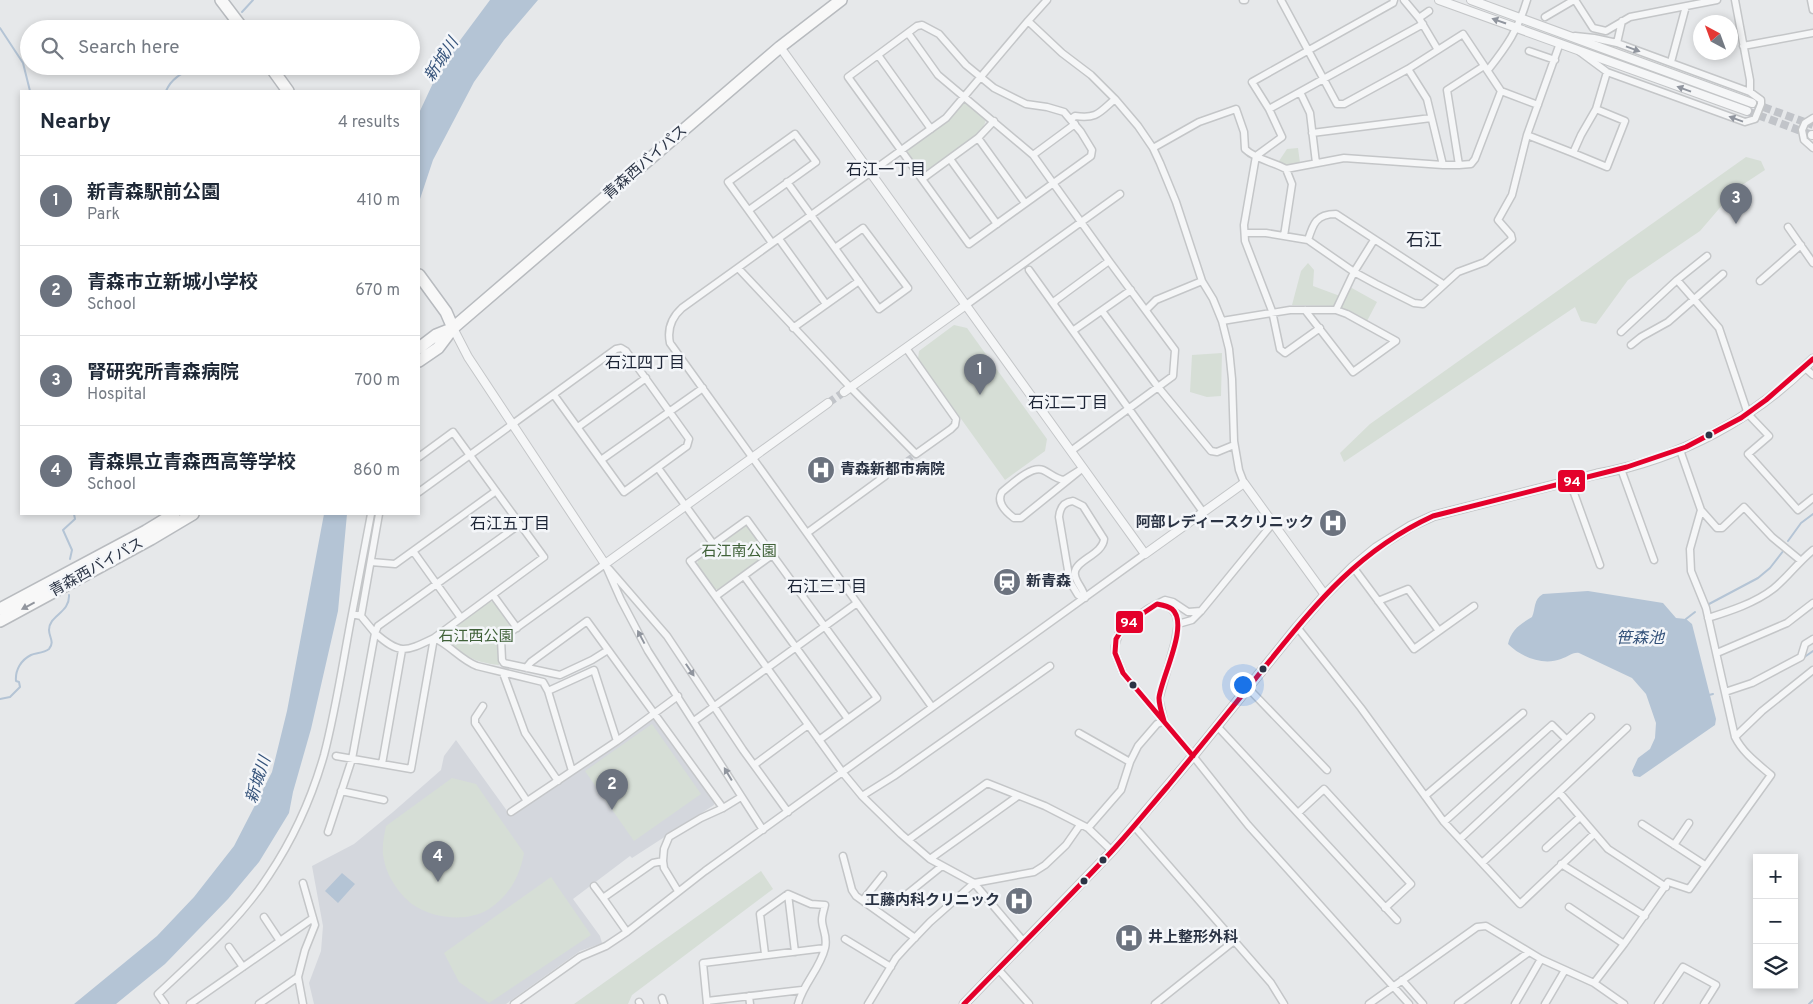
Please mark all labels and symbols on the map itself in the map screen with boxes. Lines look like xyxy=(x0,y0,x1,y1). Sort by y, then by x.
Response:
north arrow xyxy=(1693,15,1738,60)
one-way arrow xyxy=(1491,17,1506,25)
water label: 新城川 xyxy=(421,33,465,86)
one-way arrow xyxy=(1626,45,1641,53)
one-way arrow xyxy=(1677,85,1692,92)
one-way arrow xyxy=(1728,115,1743,123)
street label: 青森西バイパス xyxy=(600,121,692,205)
district label: 石江一丁目 xyxy=(846,161,926,181)
pin: 3 xyxy=(1720,183,1752,224)
district label: 石江 xyxy=(1406,230,1442,253)
district label: 石江四丁目 xyxy=(605,354,685,374)
pin: 1 xyxy=(964,354,996,395)
district label: 石江二丁目 xyxy=(1028,394,1108,414)
unlabelled marker xyxy=(1704,430,1714,440)
hospital icon: 青森新都市病院 xyxy=(806,455,836,485)
place label: 青森新都市病院 xyxy=(840,461,945,480)
line badge: 94 xyxy=(1557,469,1586,493)
text: 94 xyxy=(1563,474,1581,491)
hospital icon: 阿部レディースクリニック xyxy=(1318,508,1348,538)
place label: 阿部レディースクリニック xyxy=(1136,514,1314,533)
district label: 石江五丁目 xyxy=(470,515,550,535)
street label: 青森西バイパス xyxy=(47,534,147,602)
park label: 石江南公園 xyxy=(701,543,777,562)
station icon: 新青森 xyxy=(992,567,1022,597)
place label: 新青森 xyxy=(1026,573,1071,592)
district label: 石江三丁目 xyxy=(787,578,867,598)
one-way arrow xyxy=(21,602,35,610)
line badge: 94 xyxy=(1115,610,1144,634)
text: 94 xyxy=(1120,615,1138,632)
park label: 石江西公園 xyxy=(438,628,514,647)
water label: 笹森池 xyxy=(1616,629,1666,649)
one-way arrow xyxy=(637,630,645,644)
one-way arrow xyxy=(685,663,695,677)
unlabelled marker xyxy=(1258,664,1268,674)
your location xyxy=(1230,672,1256,698)
unlabelled marker xyxy=(1128,680,1138,690)
water label: 新城川 xyxy=(242,752,277,806)
one-way arrow xyxy=(724,767,733,780)
pin: 2 xyxy=(596,769,628,810)
pin: 4 xyxy=(422,841,454,882)
unlabelled marker xyxy=(1098,855,1108,865)
unlabelled marker xyxy=(1079,876,1089,886)
hospital icon: 工藤内科クリニック xyxy=(1004,886,1034,916)
place label: 工藤内科クリニック xyxy=(865,892,1000,911)
hospital icon: 井上整形外科 xyxy=(1114,923,1144,953)
place label: 井上整形外科 xyxy=(1148,928,1238,948)

